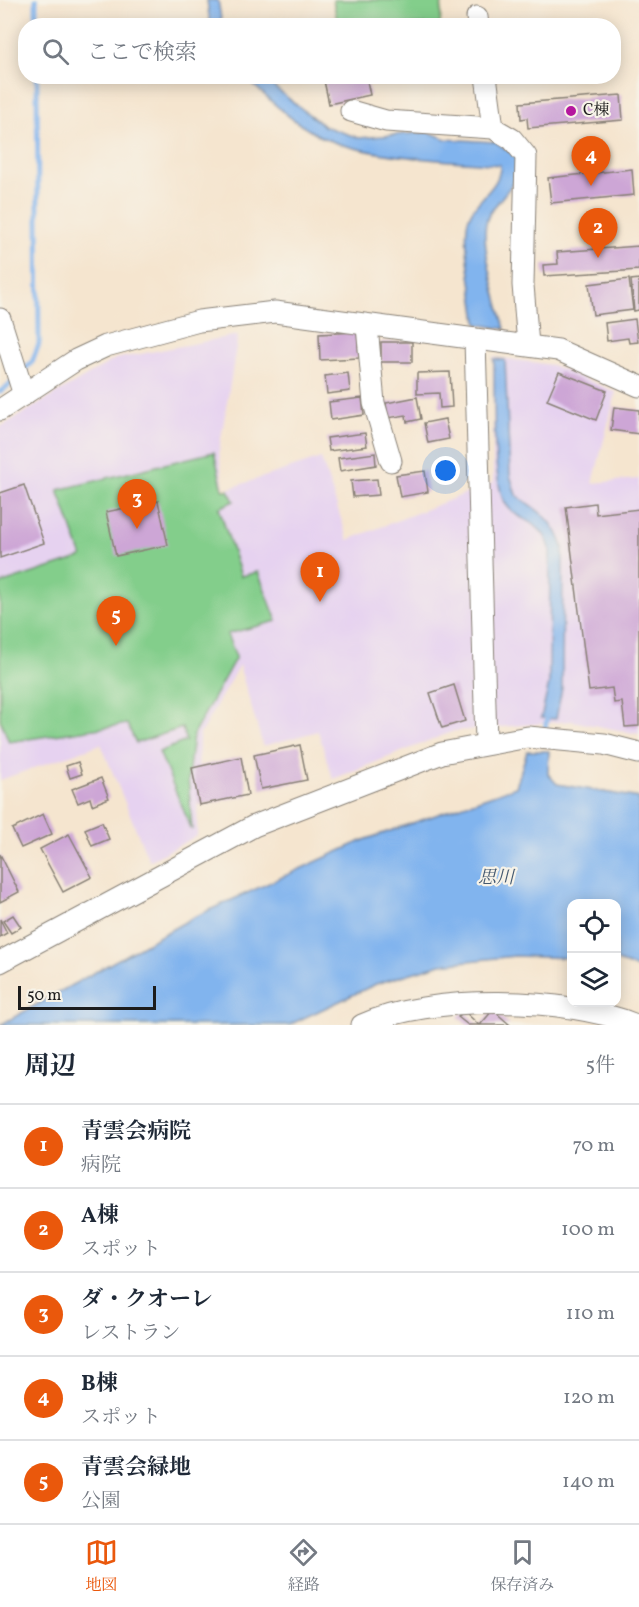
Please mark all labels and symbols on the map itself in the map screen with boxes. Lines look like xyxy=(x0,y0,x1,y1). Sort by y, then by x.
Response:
place label: C棟 xyxy=(583,100,609,122)
marker: C棟 xyxy=(564,104,578,118)
pin: 4 xyxy=(572,136,610,186)
pin: 2 xyxy=(578,208,618,258)
your location xyxy=(431,456,460,485)
pin: 3 xyxy=(118,480,156,529)
pin: 1 xyxy=(300,552,340,602)
pin: 5 xyxy=(96,596,136,646)
water label: 思川 xyxy=(478,866,516,891)
scale bar xyxy=(18,983,156,1010)

